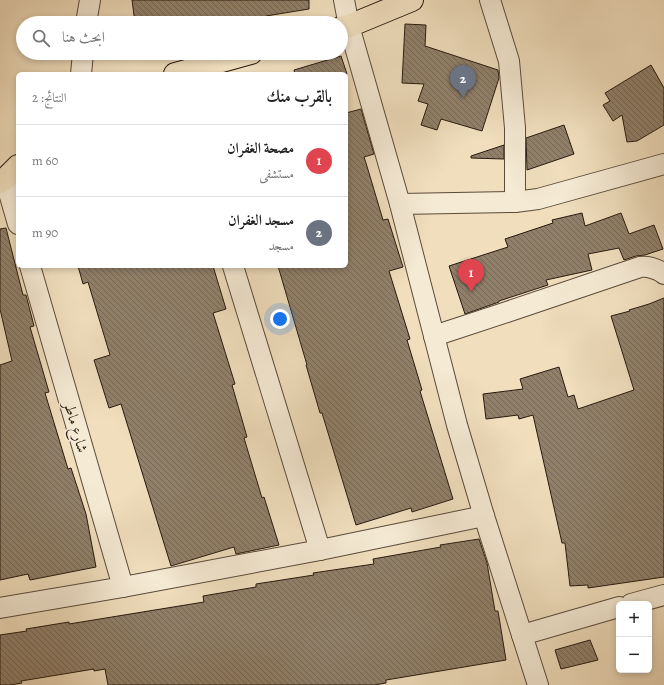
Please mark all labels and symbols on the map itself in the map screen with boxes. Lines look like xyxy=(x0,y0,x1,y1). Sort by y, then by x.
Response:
pin: 2 xyxy=(450,65,476,98)
pin: 1 xyxy=(458,259,484,292)
your location xyxy=(270,309,290,329)
street label: شارع ماطر xyxy=(56,397,93,456)

